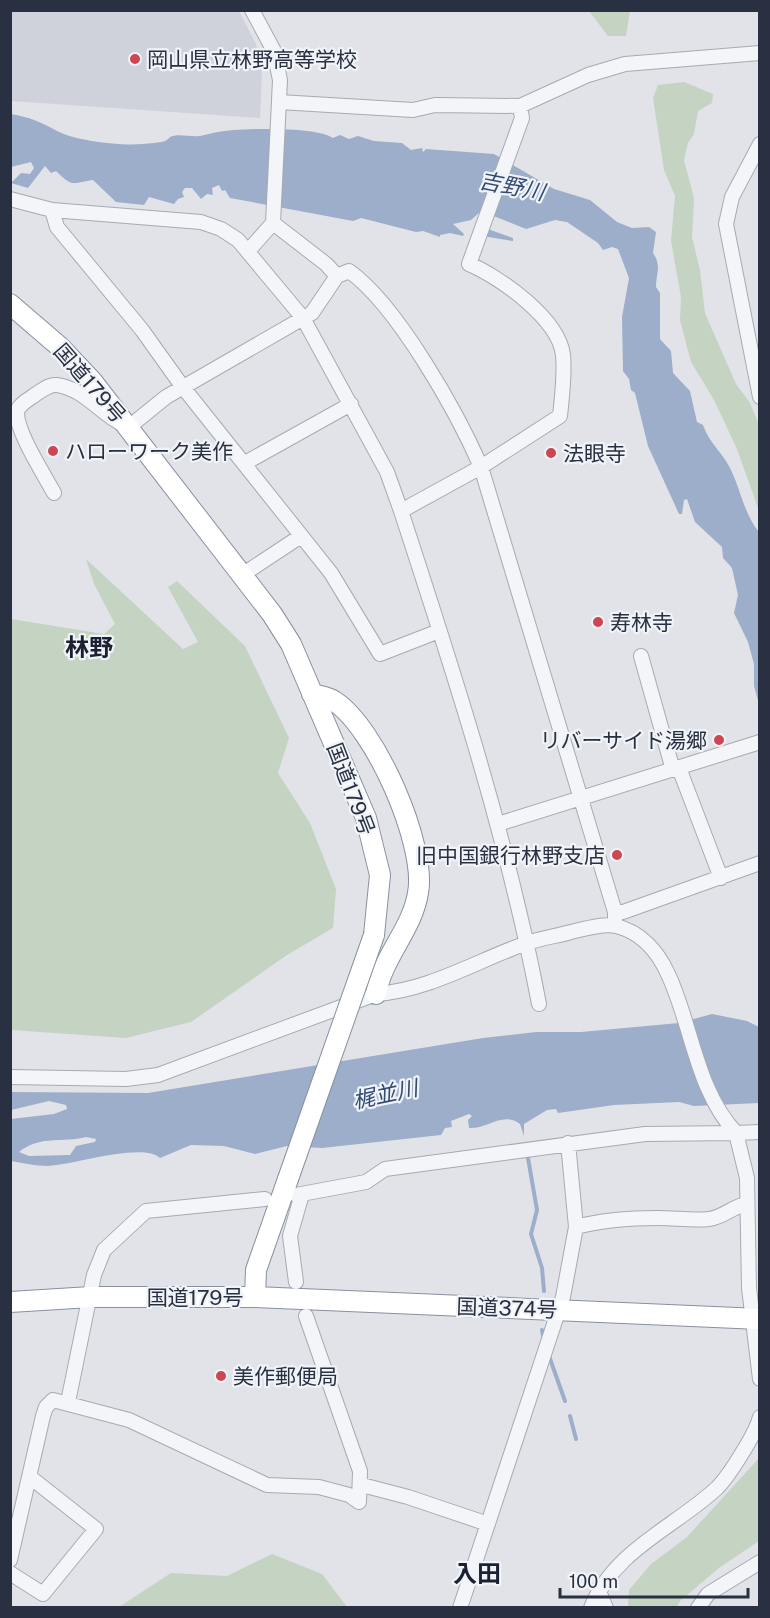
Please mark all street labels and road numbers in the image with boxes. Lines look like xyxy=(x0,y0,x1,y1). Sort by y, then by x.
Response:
street label: 国道179号 xyxy=(49,338,131,428)
street label: 国道179号 xyxy=(322,739,380,839)
street label: 国道179号 xyxy=(147,1285,243,1310)
street label: 国道374号 xyxy=(456,1294,558,1322)

